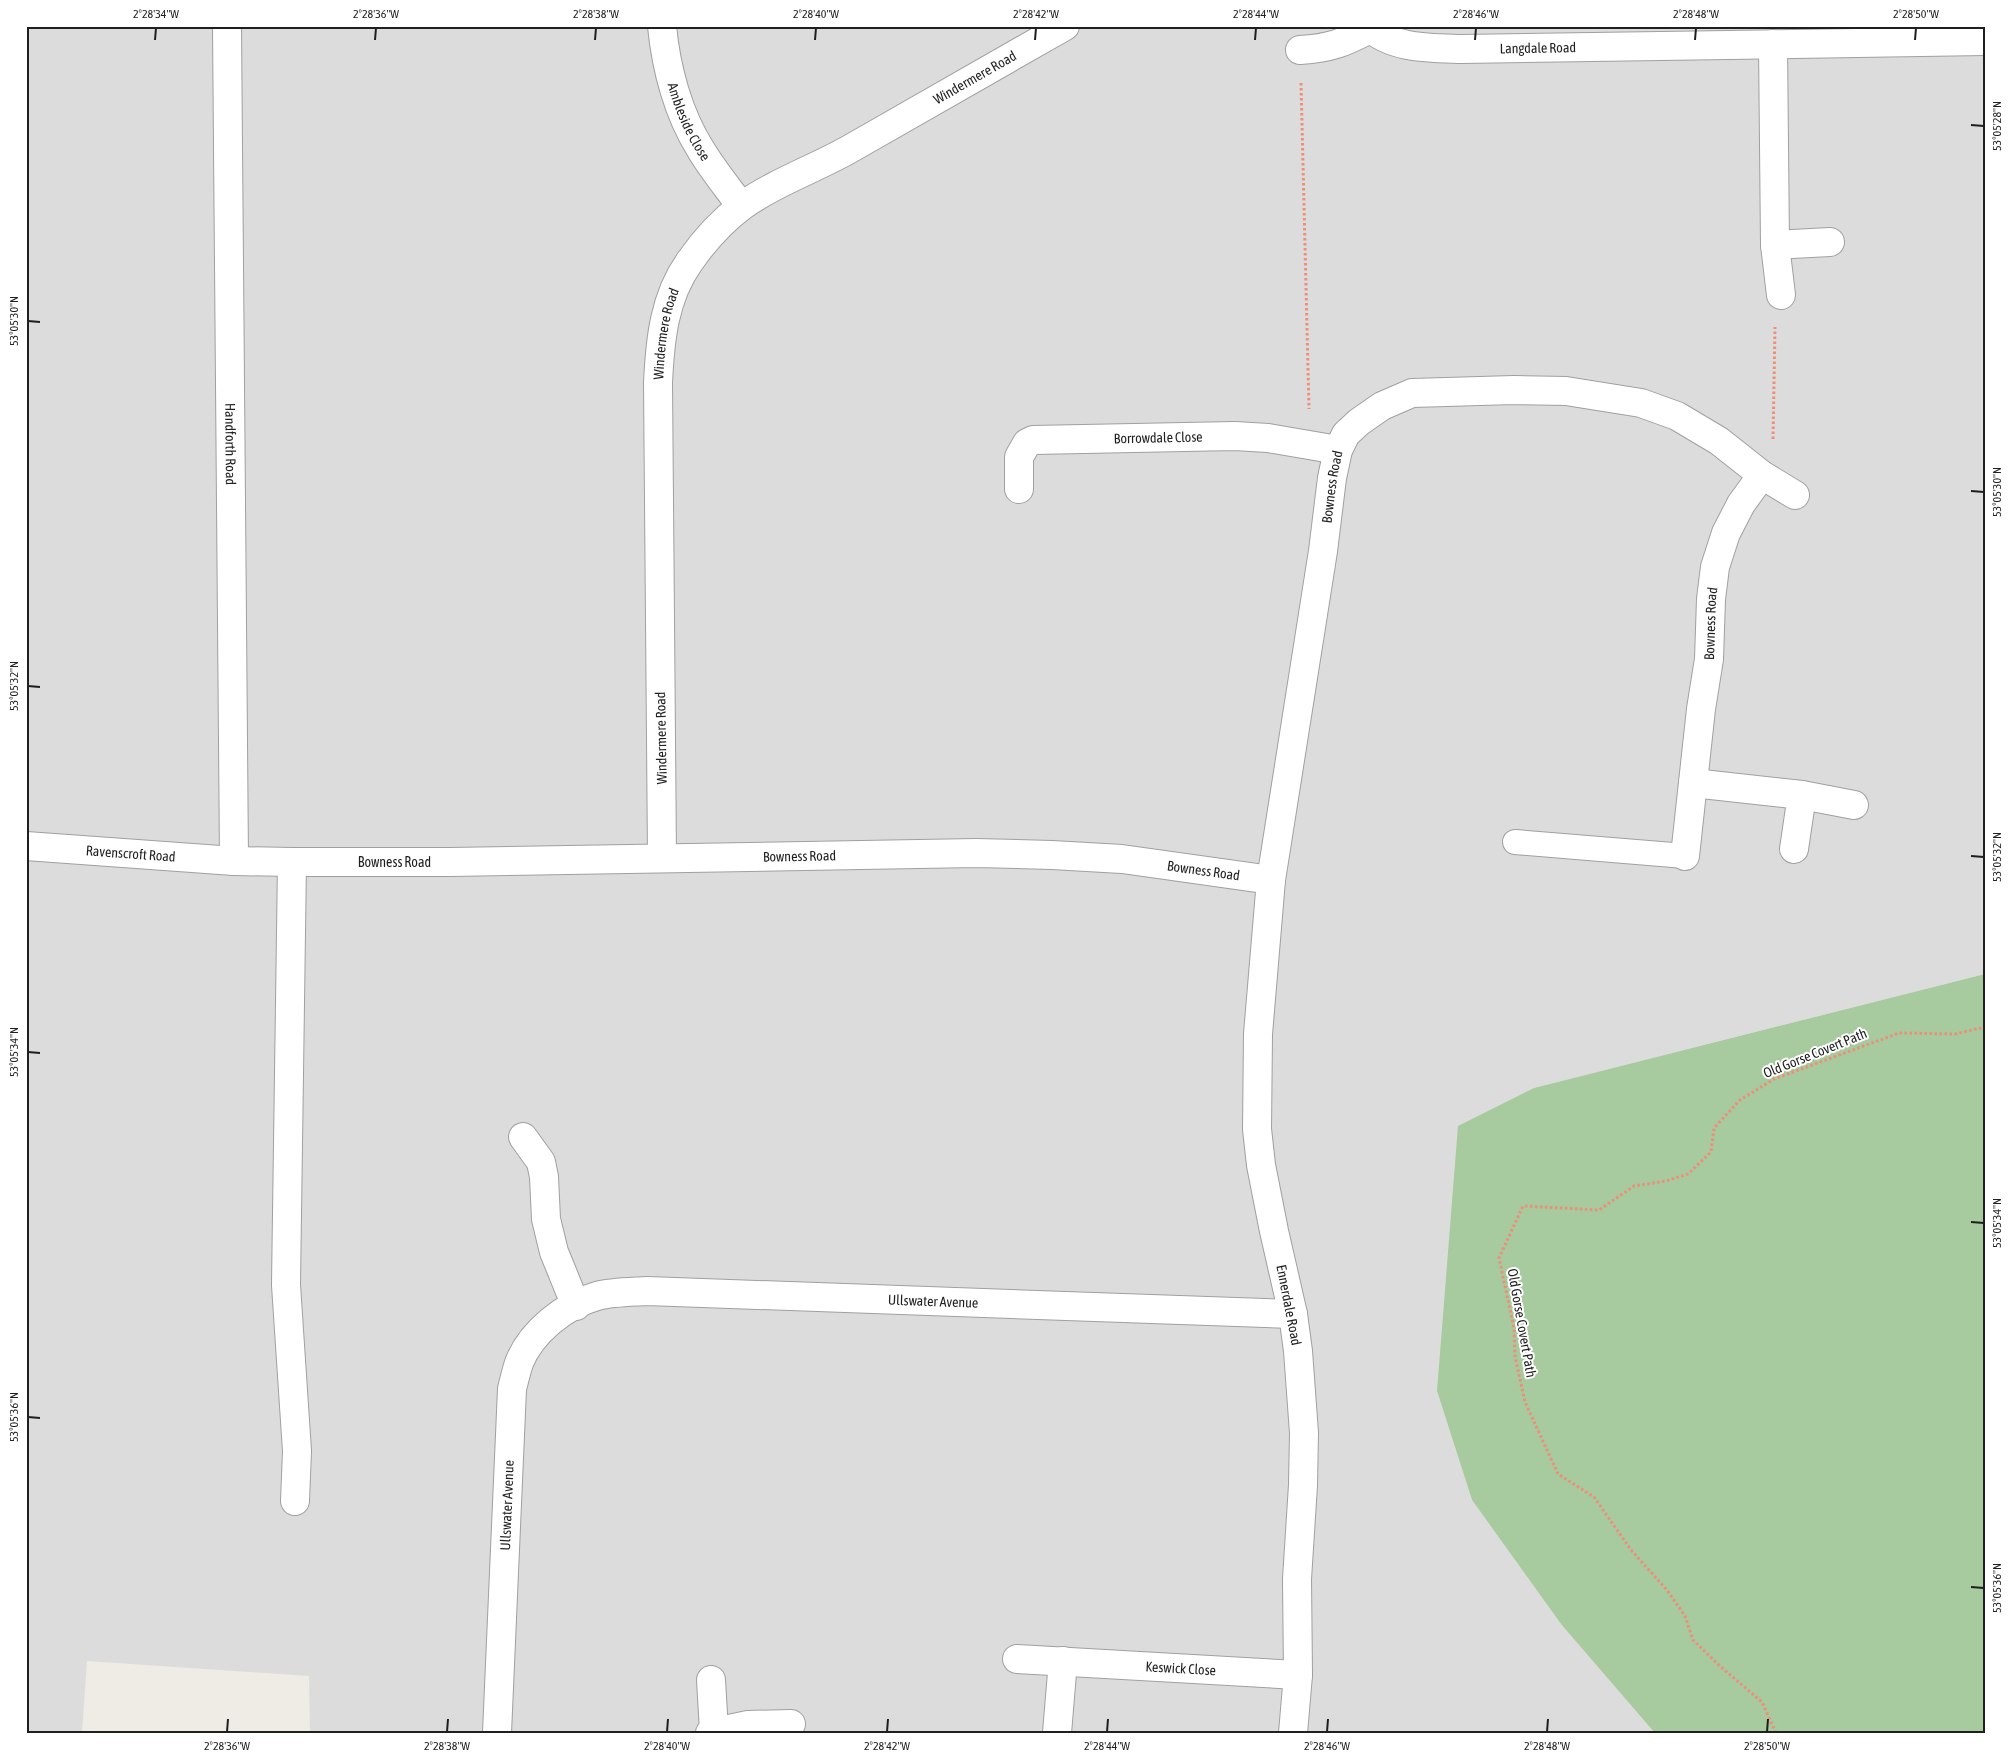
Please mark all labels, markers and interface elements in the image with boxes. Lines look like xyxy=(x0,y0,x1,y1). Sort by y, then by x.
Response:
text: 2°28'34"W xyxy=(133,7,179,21)
text: 2°28'36"W xyxy=(353,7,399,21)
text: 2°28'38"W xyxy=(573,7,619,21)
text: 2°28'40"W xyxy=(793,7,839,21)
text: 2°28'42"W xyxy=(1013,7,1059,21)
text: 2°28'44"W xyxy=(1233,7,1279,21)
text: 2°28'46"W xyxy=(1453,7,1499,21)
text: 2°28'48"W xyxy=(1673,7,1719,21)
text: 2°28'50"W xyxy=(1893,7,1939,21)
street label: Langdale Road xyxy=(1500,39,1576,56)
street label: Windermere Road xyxy=(930,47,1019,107)
street label: Ambleside Close xyxy=(665,81,714,164)
text: 53°05'28"N xyxy=(1990,101,2004,151)
street label: Windermere Road xyxy=(650,286,682,380)
text: 53°05'30"N xyxy=(7,296,21,346)
street label: Handforth Road xyxy=(222,403,239,485)
street label: Borrowdale Close xyxy=(1113,429,1203,446)
street label: Bowness Road xyxy=(1319,449,1346,524)
text: 53°05'30"N xyxy=(1990,467,2004,517)
street label: Bowness Road xyxy=(1701,586,1720,660)
text: 53°05'32"N xyxy=(7,661,21,711)
street label: Windermere Road xyxy=(652,691,670,785)
text: 53°05'32"N xyxy=(1990,832,2004,882)
street label: Ravenscroft Road xyxy=(85,842,176,865)
street label: Bowness Road xyxy=(763,847,836,865)
street label: Bowness Road xyxy=(358,854,431,870)
street label: Bowness Road xyxy=(1166,857,1241,884)
street label: Old Gorse Covert Path xyxy=(1761,1025,1869,1081)
text: 53°05'34"N xyxy=(7,1027,21,1077)
text: 53°05'34"N xyxy=(1990,1198,2004,1248)
street label: Ennerdale Road xyxy=(1273,1263,1305,1347)
street label: Old Gorse Covert Path xyxy=(1505,1267,1539,1379)
street label: Ullswater Avenue xyxy=(888,1292,979,1311)
text: 53°05'36"N xyxy=(7,1392,21,1442)
street label: Ullswater Avenue xyxy=(497,1460,517,1551)
text: 53°05'36"N xyxy=(1990,1563,2004,1613)
street label: Keswick Close xyxy=(1145,1658,1216,1678)
text: 2°28'36"W xyxy=(204,1739,250,1753)
text: 2°28'38"W xyxy=(424,1739,470,1753)
text: 2°28'40"W xyxy=(644,1739,690,1753)
text: 2°28'42"W xyxy=(864,1739,910,1753)
text: 2°28'44"W xyxy=(1084,1739,1130,1753)
text: 2°28'46"W xyxy=(1304,1739,1350,1753)
text: 2°28'48"W xyxy=(1524,1739,1570,1753)
text: 2°28'50"W xyxy=(1744,1739,1790,1753)

